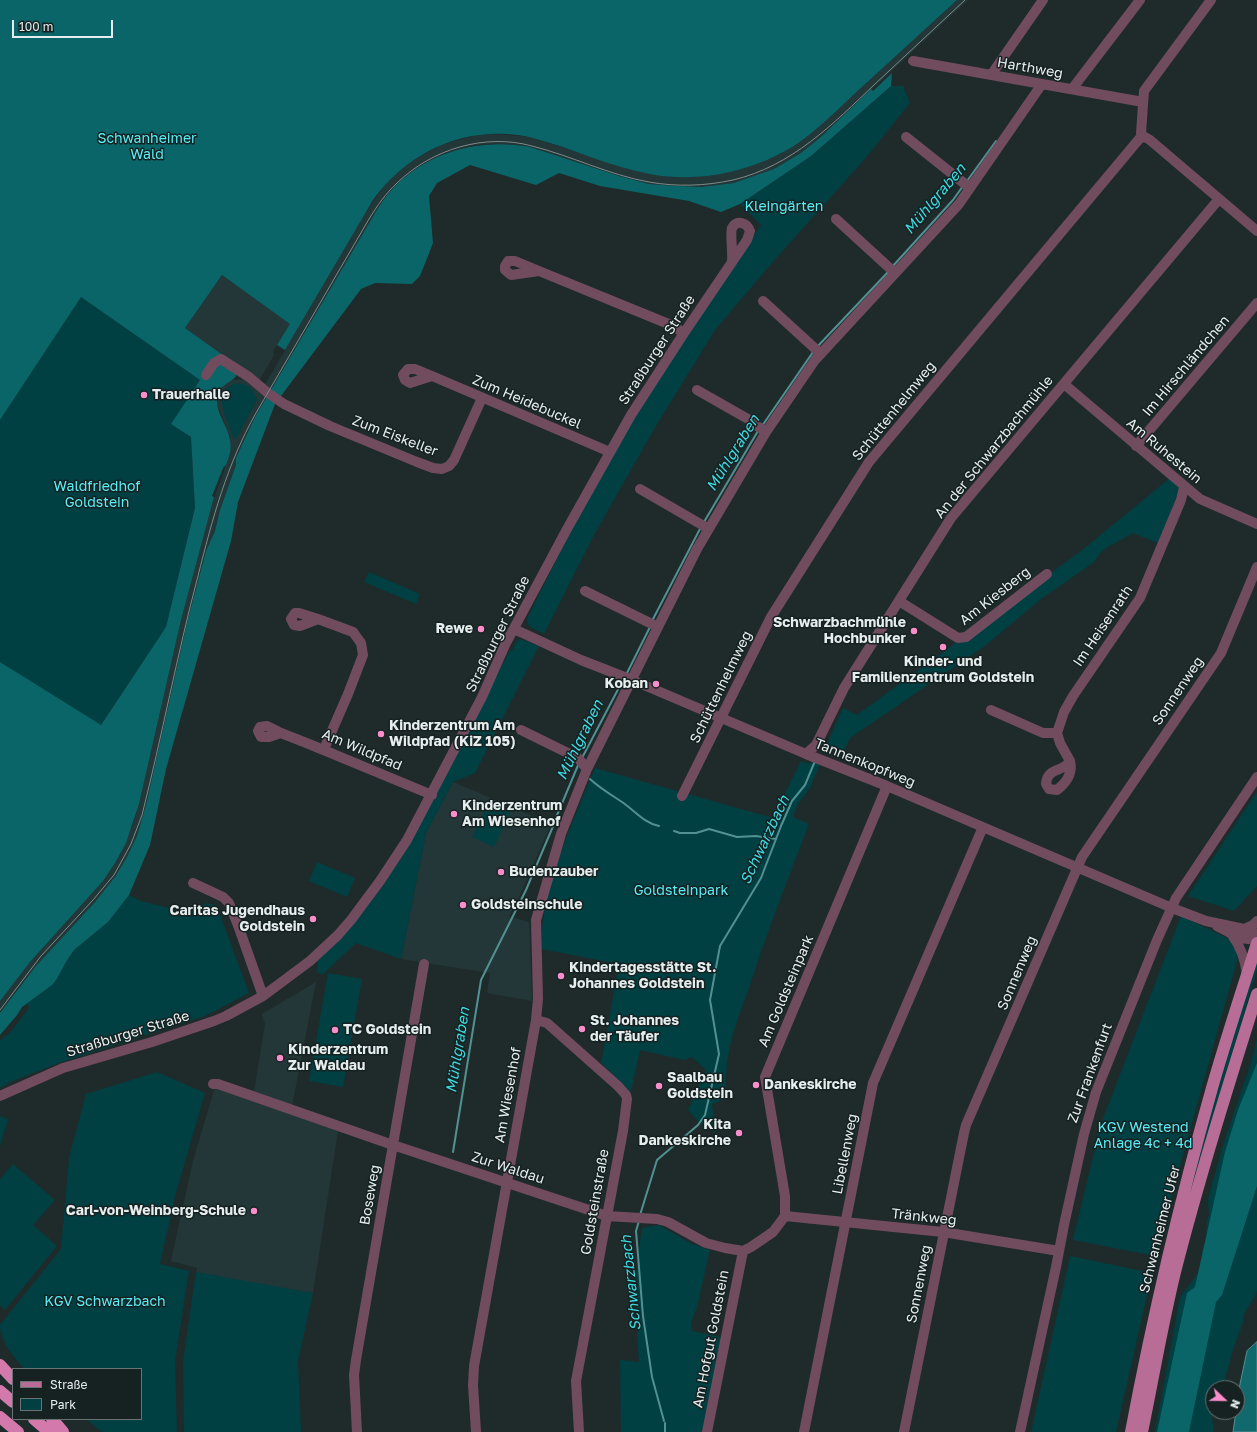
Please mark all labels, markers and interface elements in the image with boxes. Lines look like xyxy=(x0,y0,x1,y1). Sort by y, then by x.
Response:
scale bar xyxy=(14,12,115,38)
text: 100 m xyxy=(19,19,53,34)
street label: Harthweg xyxy=(996,54,1064,82)
park label: Schwanheimer Wald xyxy=(97,131,197,164)
water label: Mühlgraben xyxy=(900,160,970,238)
park label: Kleingärten xyxy=(745,199,823,215)
street label: Straßburger Straße xyxy=(615,292,699,408)
street label: Im Hirschländchen xyxy=(1139,312,1233,420)
street label: Schüttenhelmweg xyxy=(849,358,939,464)
street label: Zum Heidebuckel xyxy=(470,371,584,433)
street label: An der Schwarzbachmühle xyxy=(931,372,1057,522)
place label: Trauerhalle xyxy=(152,387,230,403)
marker: Trauerhalle xyxy=(139,390,149,400)
street label: Zum Eiskeller xyxy=(350,412,440,460)
water label: Mühlgraben xyxy=(702,412,764,494)
street label: Am Ruhestein xyxy=(1123,415,1205,487)
park label: Waldfriedhof Goldstein xyxy=(54,479,140,512)
street label: Am Kiesberg xyxy=(956,563,1034,629)
street label: Straßburger Straße xyxy=(463,573,533,695)
street label: Im Heisenrath xyxy=(1070,582,1136,670)
place label: Schwarzbachmühle Hochbunker xyxy=(773,615,906,648)
place label: Rewe xyxy=(435,621,473,637)
marker: Rewe xyxy=(476,624,486,634)
marker: Schwarzbachmühle Hochbunker xyxy=(909,626,919,636)
street label: Schüttenhelmweg xyxy=(687,628,755,746)
marker: Kinder- und Familienzentrum Goldstein xyxy=(938,642,948,652)
place label: Kinder- und Familienzentrum Goldstein xyxy=(852,654,1034,686)
street label: Sonnenweg xyxy=(1149,654,1207,728)
place label: Koban xyxy=(605,676,648,692)
marker: Koban xyxy=(651,679,661,689)
water label: Mühlgraben xyxy=(553,697,607,783)
place label: Kinderzentrum Am Wildpfad (KiZ 105) xyxy=(389,718,515,750)
street label: Am Wildpfad xyxy=(319,726,405,774)
marker: Kinderzentrum Am Wildpfad (KiZ 105) xyxy=(376,729,386,739)
street label: Tannenkopfweg xyxy=(812,735,918,791)
water label: Schwarzbach xyxy=(737,793,793,887)
place label: Kinderzentrum Am Wiesenhof xyxy=(462,798,562,830)
marker: Kinderzentrum Am Wiesenhof xyxy=(449,809,459,819)
place label: Budenzauber xyxy=(509,864,598,880)
marker: Budenzauber xyxy=(496,867,506,877)
park label: Goldsteinpark xyxy=(634,883,728,899)
place label: Goldsteinschule xyxy=(471,897,582,913)
marker: Goldsteinschule xyxy=(458,900,468,910)
place label: Caritas Jugendhaus Goldstein xyxy=(170,903,305,936)
marker: Caritas Jugendhaus Goldstein xyxy=(308,914,318,924)
street label: Am Goldsteinpark xyxy=(755,933,817,1049)
street label: Sonnenweg xyxy=(994,933,1040,1013)
place label: Kindertagesstätte St. Johannes Goldstein xyxy=(569,960,717,992)
marker: Kindertagesstätte St. Johannes Goldstein xyxy=(556,971,566,981)
water label: Mühlgraben xyxy=(442,1006,474,1094)
street label: Straßburger Straße xyxy=(65,1007,191,1061)
place label: St. Johannes der Täufer xyxy=(590,1013,679,1046)
street label: Zur Frankenfurt xyxy=(1064,1021,1116,1125)
place label: TC Goldstein xyxy=(343,1022,431,1038)
marker: St. Johannes der Täufer xyxy=(577,1024,587,1034)
marker: TC Goldstein xyxy=(330,1025,340,1035)
place label: Kinderzentrum Zur Waldau xyxy=(288,1042,388,1074)
street label: Am Wiesenhof xyxy=(491,1046,525,1144)
marker: Kinderzentrum Zur Waldau xyxy=(275,1053,285,1063)
place label: Saalbau Goldstein xyxy=(667,1070,733,1102)
place label: Dankeskirche xyxy=(764,1077,857,1093)
marker: Dankeskirche xyxy=(751,1080,761,1090)
marker: Saalbau Goldstein xyxy=(654,1081,664,1091)
street label: Libellenweg xyxy=(829,1112,861,1196)
place label: Kita Dankeskirche xyxy=(638,1117,731,1150)
park label: KGV Westend Anlage 4c + 4d xyxy=(1094,1120,1192,1152)
marker: Kita Dankeskirche xyxy=(734,1128,744,1138)
street label: Zur Waldau xyxy=(469,1148,547,1188)
street label: Goldsteinstraße xyxy=(577,1148,613,1256)
street label: Boseweg xyxy=(356,1163,384,1227)
street label: Schwanheimer Ufer xyxy=(1136,1163,1184,1295)
place label: Carl-von-Weinberg-Schule xyxy=(66,1203,246,1219)
street label: Tränkweg xyxy=(891,1205,957,1229)
marker: Carl-von-Weinberg-Schule xyxy=(249,1206,259,1216)
water label: Schwarzbach xyxy=(617,1234,645,1332)
street label: Sonnenweg xyxy=(903,1244,935,1324)
street label: Am Hofgut Goldstein xyxy=(689,1269,733,1409)
park label: KGV Schwarzbach xyxy=(44,1294,166,1310)
legend xyxy=(12,1368,142,1420)
text: Straße xyxy=(50,1377,88,1392)
north arrow xyxy=(1205,1380,1245,1420)
text: Park xyxy=(50,1397,76,1412)
text: N xyxy=(1228,1398,1243,1411)

